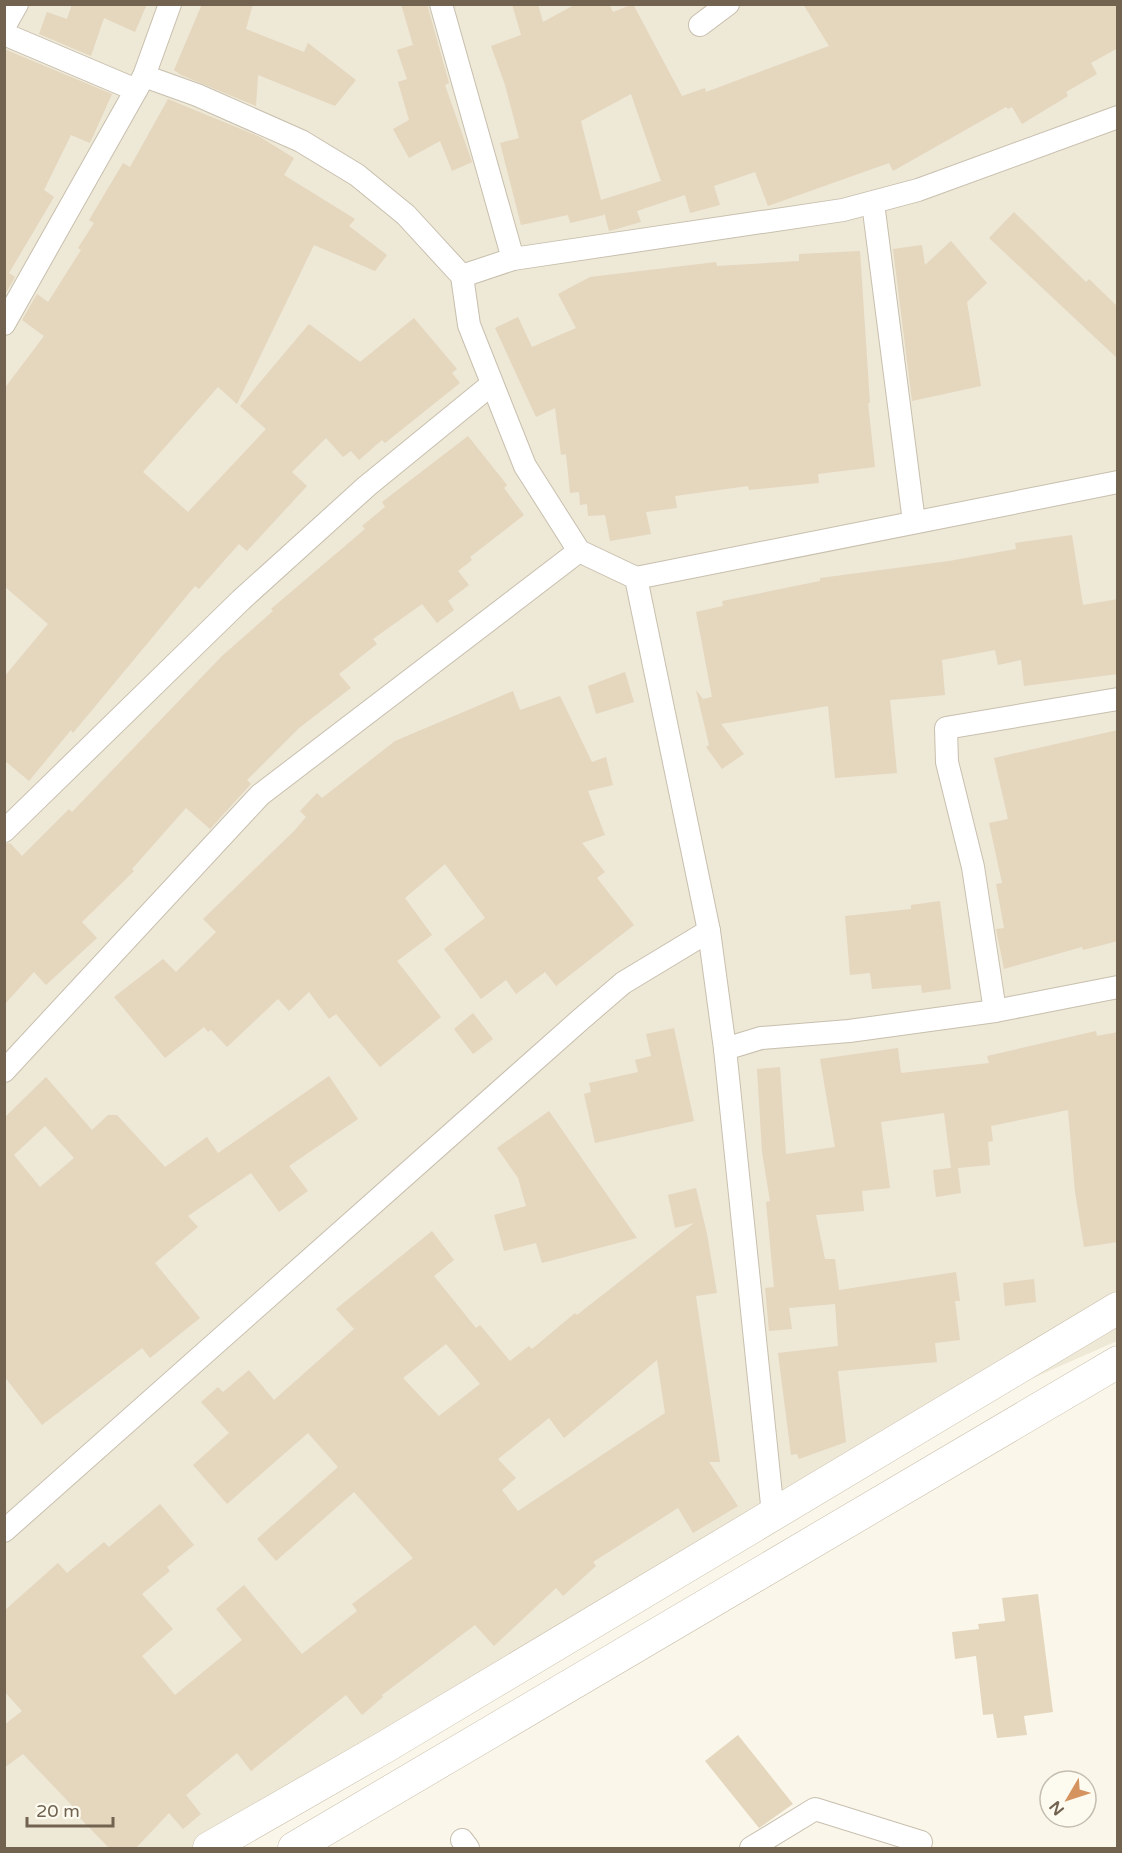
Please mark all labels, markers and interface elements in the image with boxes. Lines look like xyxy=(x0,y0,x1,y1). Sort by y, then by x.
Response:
north arrow xyxy=(1038,1769,1098,1829)
scale bar xyxy=(27,1790,112,1828)
text: N xyxy=(1045,1797,1069,1819)
text: 20 m xyxy=(36,1800,80,1822)

